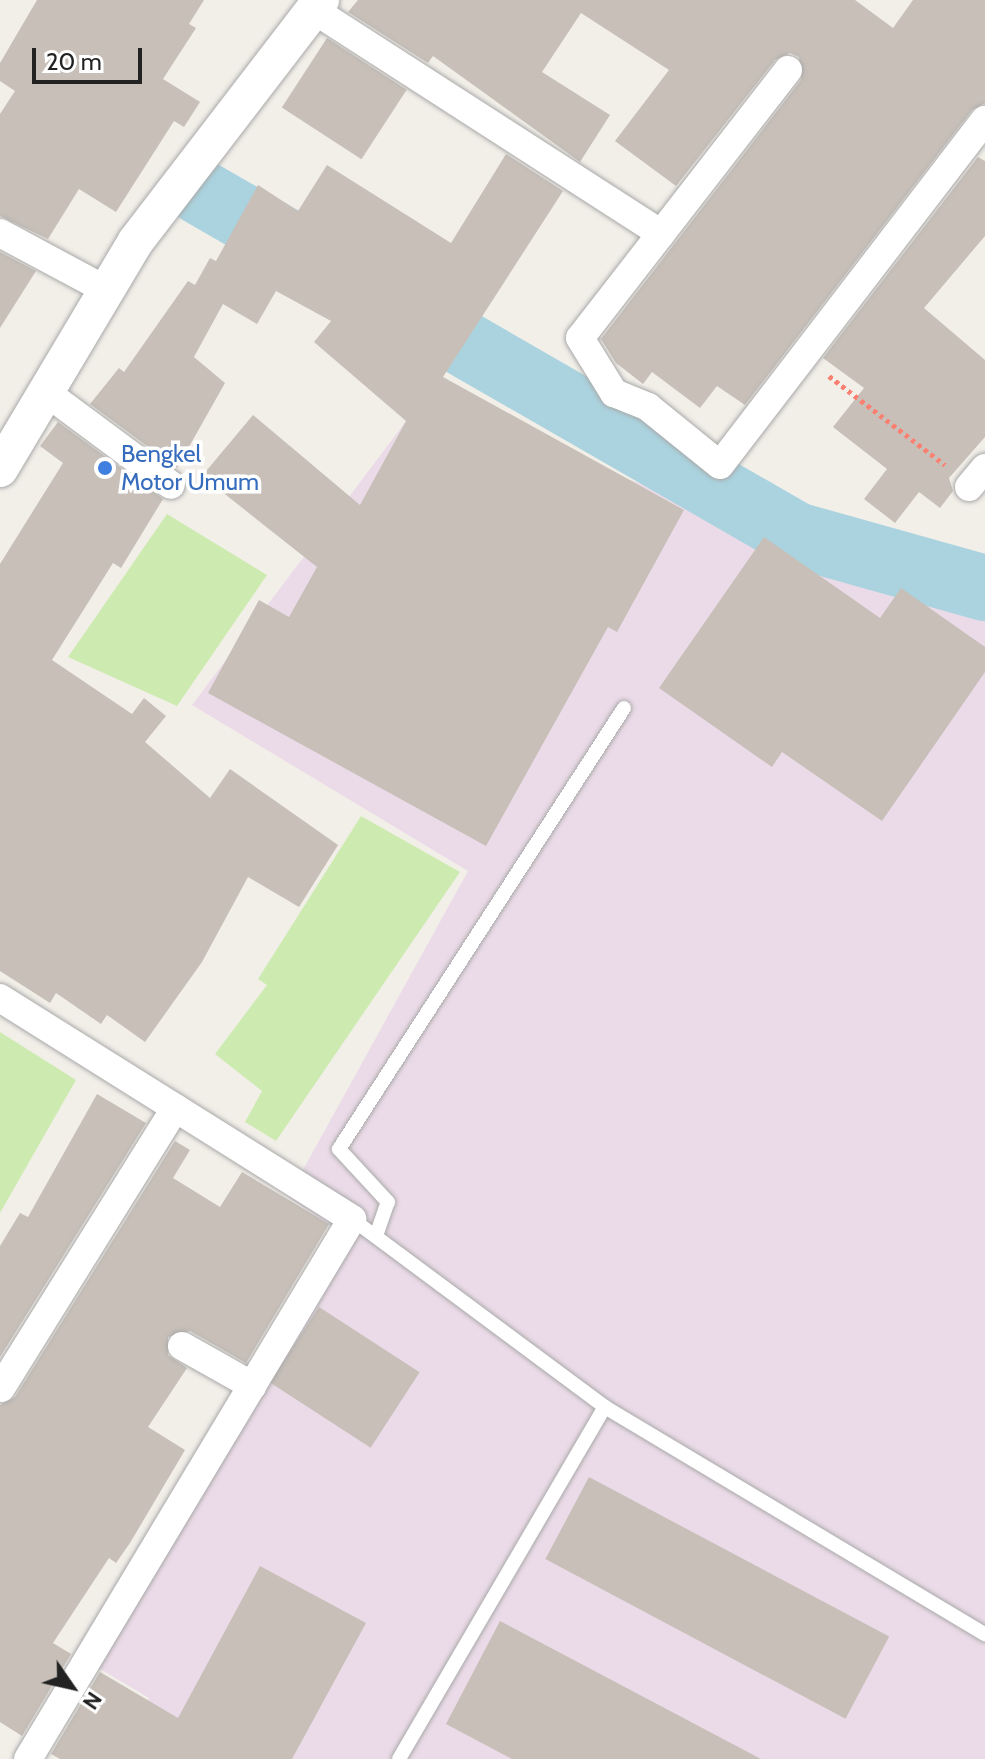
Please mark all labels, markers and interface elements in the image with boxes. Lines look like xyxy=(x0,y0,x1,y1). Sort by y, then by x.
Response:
scale bar xyxy=(36,32,146,82)
text: 20 m xyxy=(46,47,102,76)
place label: Bengkel Motor Umum xyxy=(121,440,259,496)
marker: Bengkel Motor Umum xyxy=(96,459,114,477)
north arrow xyxy=(32,1647,112,1727)
text: N xyxy=(77,1687,108,1715)

